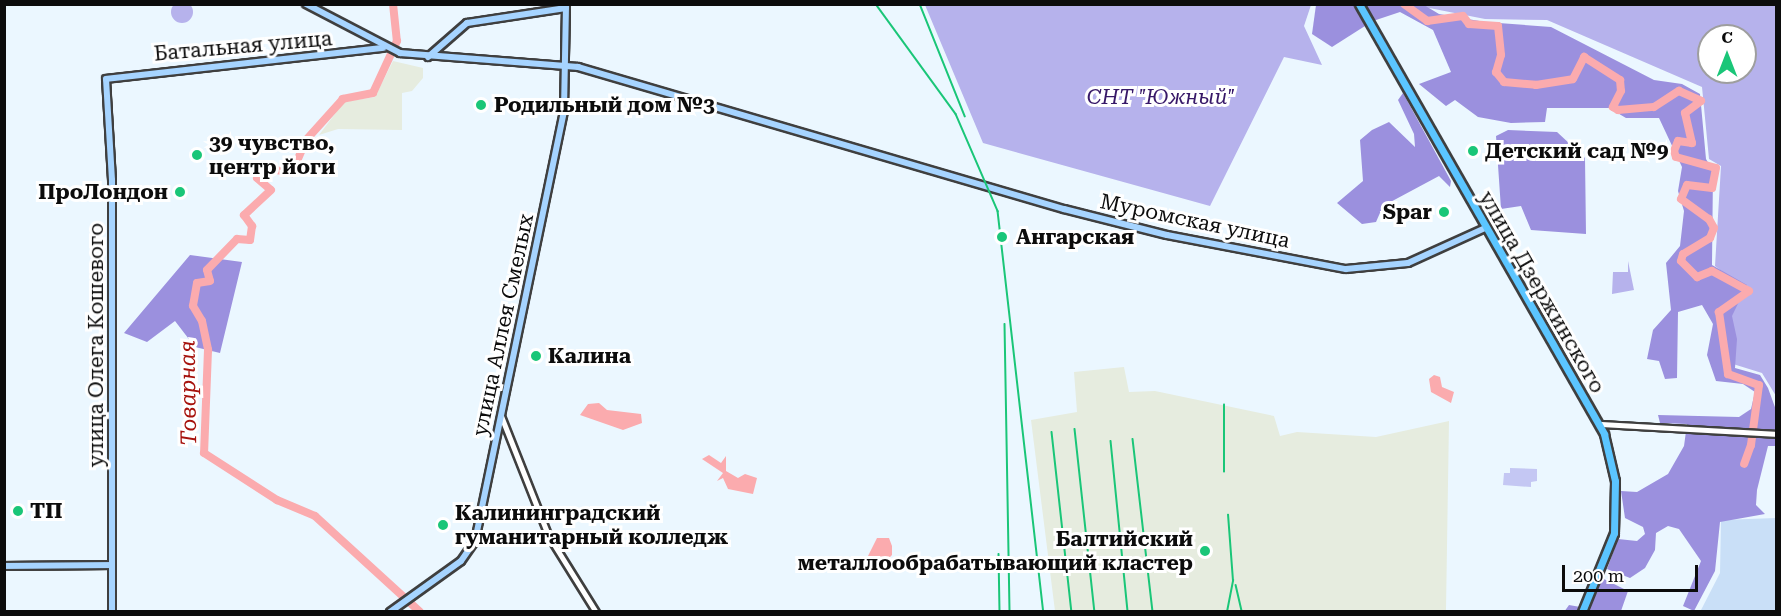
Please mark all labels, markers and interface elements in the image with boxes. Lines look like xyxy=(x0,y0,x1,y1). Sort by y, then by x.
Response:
north arrow xyxy=(1697,24,1757,84)
street label: Батальная улица xyxy=(153,26,333,66)
text: С xyxy=(1721,28,1733,47)
park label: СНТ "Южный" xyxy=(1087,84,1235,110)
place label: Родильный дом №3 xyxy=(494,92,715,118)
marker: Родильный дом №3 xyxy=(472,96,490,114)
place label: 39 чувство, центр йоги xyxy=(209,130,335,180)
place label: Детский сад №9 xyxy=(1485,138,1668,164)
marker: Детский сад №9 xyxy=(1466,144,1480,158)
marker: 39 чувство, центр йоги xyxy=(190,148,204,162)
place label: ПроЛондон xyxy=(38,179,168,205)
marker: ПроЛондон xyxy=(173,185,187,199)
street label: улица Дзержинского xyxy=(1474,186,1610,398)
street label: Муромская улица xyxy=(1098,189,1292,253)
place label: Spar xyxy=(1383,199,1432,225)
marker: Spar xyxy=(1437,205,1451,219)
street label: улица Аллея Смелых xyxy=(467,212,539,438)
street label: улица Олега Кошевого xyxy=(83,223,109,467)
place label: Ангарская xyxy=(1016,224,1134,250)
marker: Ангарская xyxy=(993,228,1011,246)
water label: Товарная xyxy=(174,340,202,446)
place label: Калина xyxy=(548,343,631,369)
marker: Калина xyxy=(529,349,543,363)
place label: ТП xyxy=(30,498,62,524)
place label: Калининградский гуманитарный колледж xyxy=(455,500,728,550)
marker: ТП xyxy=(11,504,25,518)
marker: Калининградский гуманитарный колледж xyxy=(436,518,450,532)
place label: Балтийский металлообрабатывающий кластер xyxy=(798,526,1193,576)
marker: Балтийский металлообрабатывающий кластер xyxy=(1198,544,1212,558)
scale bar xyxy=(1565,553,1702,591)
text: 200 m xyxy=(1573,565,1624,586)

